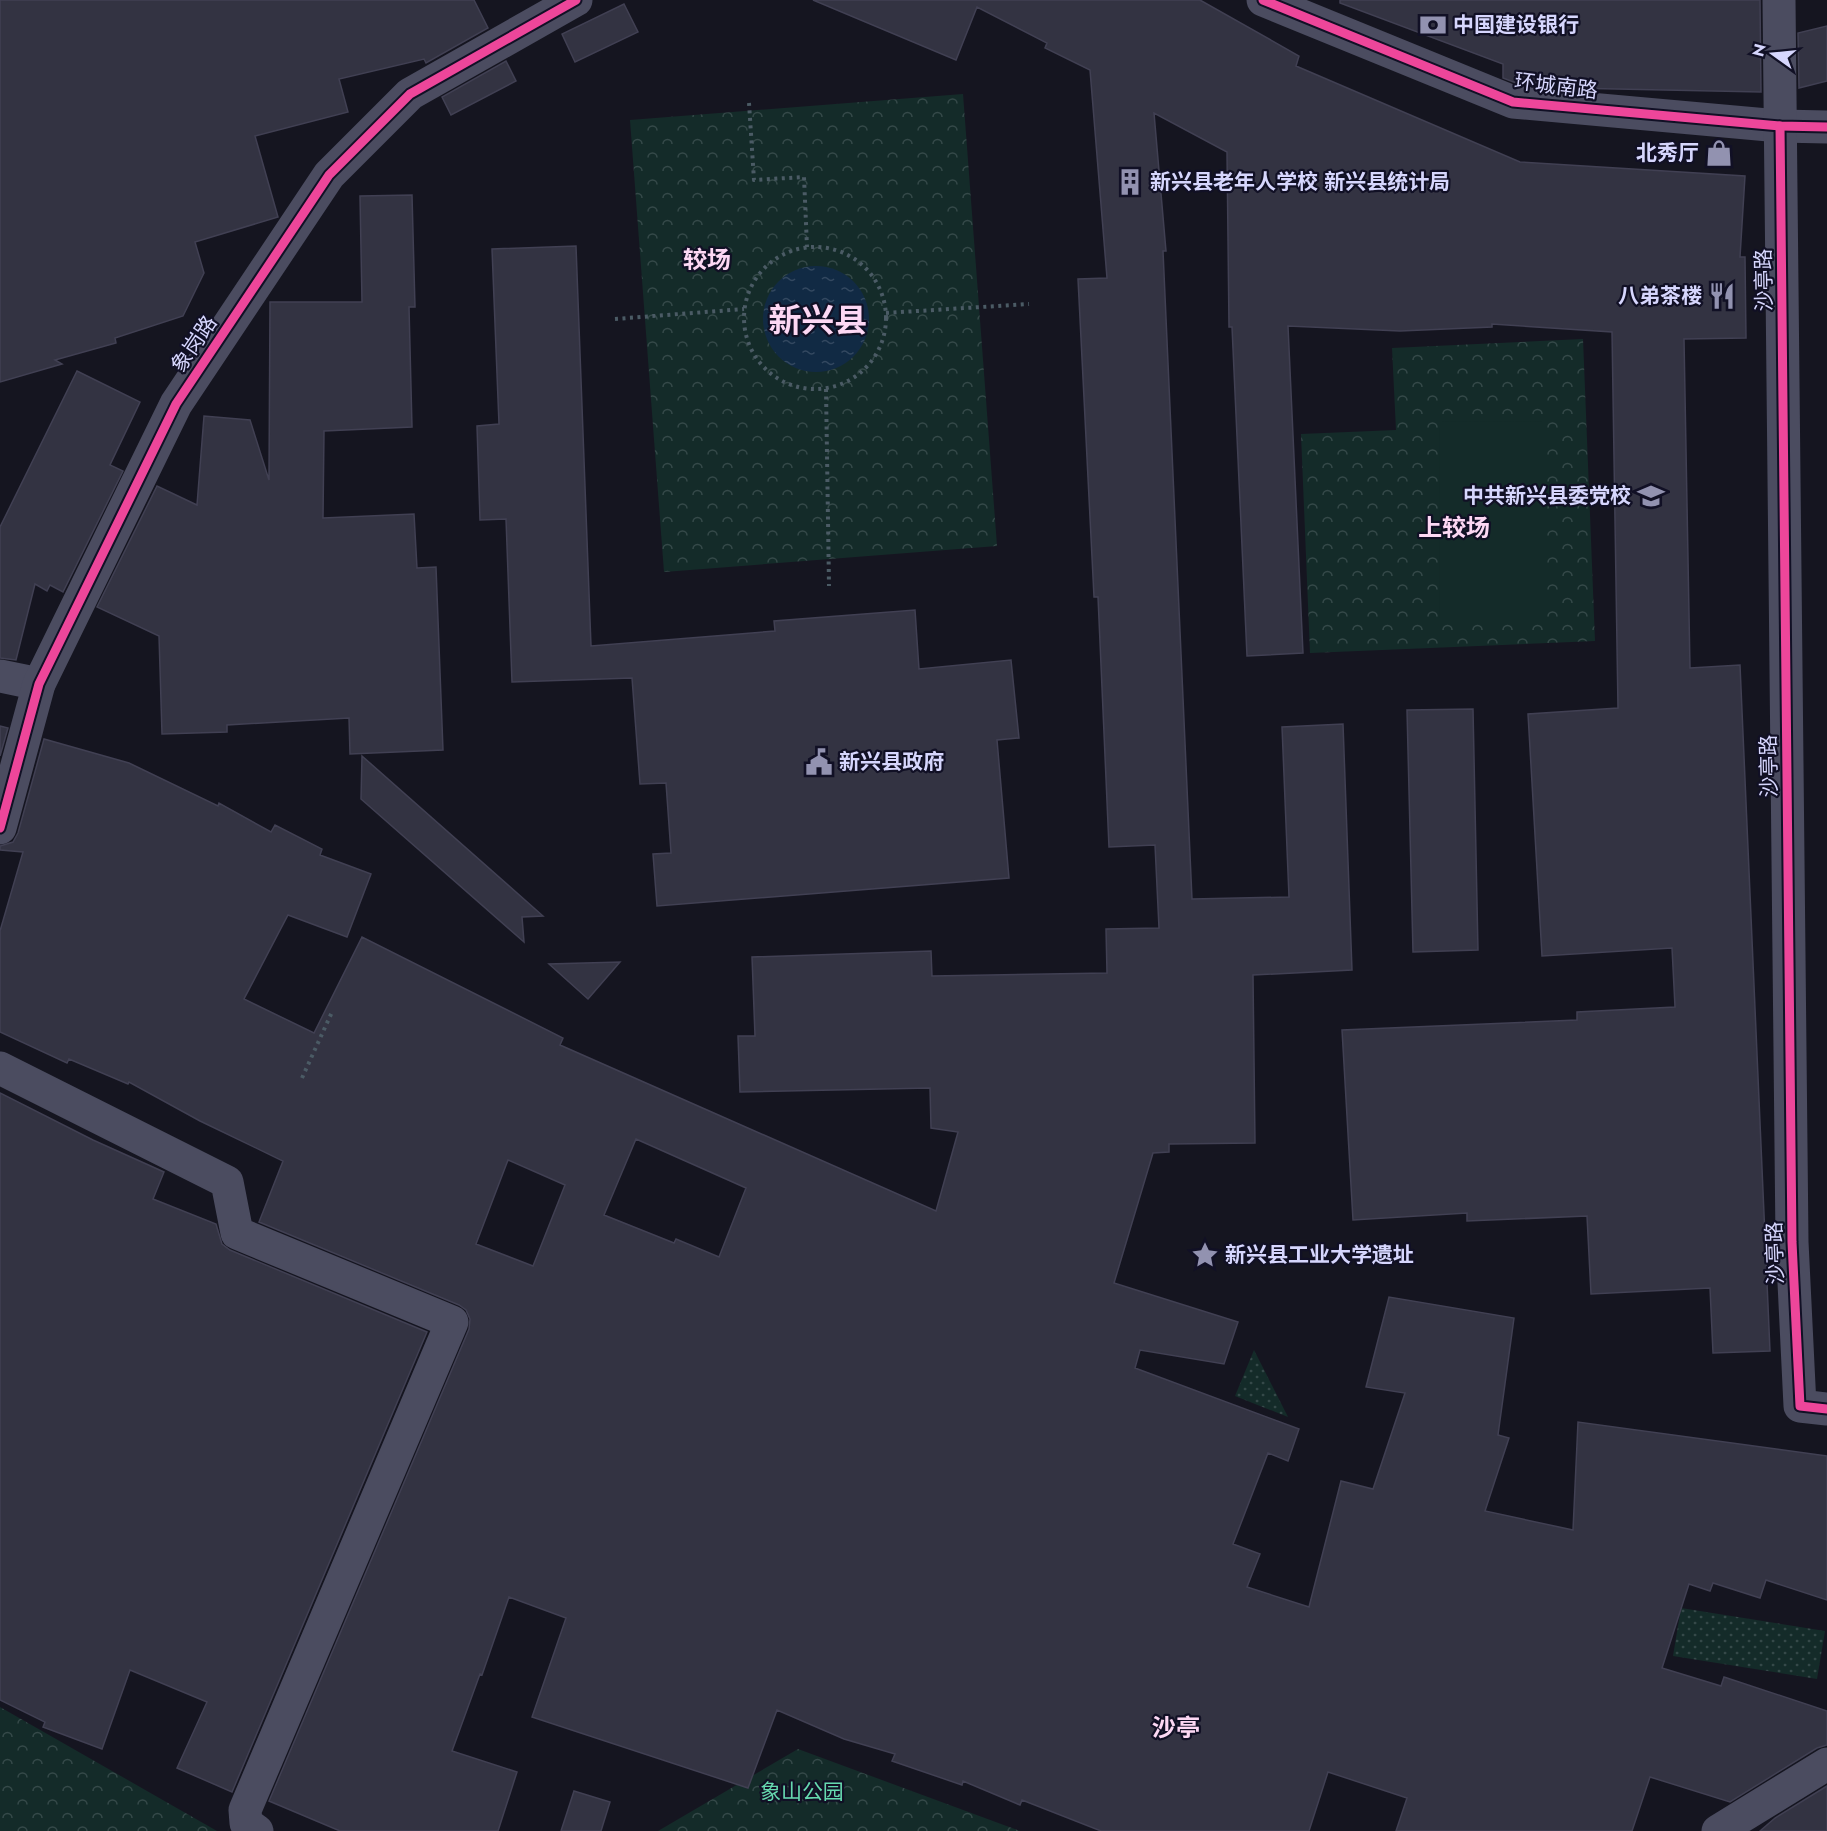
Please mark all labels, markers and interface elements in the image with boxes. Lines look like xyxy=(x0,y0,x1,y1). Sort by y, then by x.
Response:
bank icon: 中国建设银行 xyxy=(1418,10,1448,40)
place label: 中国建设银行 xyxy=(1453,10,1579,40)
north arrow xyxy=(1743,24,1803,84)
text: N xyxy=(1746,41,1772,59)
street label: 环城南路 xyxy=(1512,66,1600,106)
place label: 北秀厅 xyxy=(1636,138,1699,168)
shop icon: 北秀厅 xyxy=(1704,138,1734,168)
building icon: 新兴县老年人学校 新兴县统计局 xyxy=(1115,167,1145,197)
place label: 新兴县老年人学校 新兴县统计局 xyxy=(1150,167,1450,197)
district label: 较场 xyxy=(683,242,731,277)
street label: 沙亭路 xyxy=(1748,248,1780,312)
place label: 八弟茶楼 xyxy=(1618,281,1702,311)
restaurant icon: 八弟茶楼 xyxy=(1707,281,1737,311)
district label: 新兴县 xyxy=(769,297,868,344)
street label: 象岗路 xyxy=(164,309,224,379)
place label: 中共新兴县委党校 xyxy=(1463,481,1631,511)
school or university icon: 中共新兴县委党校 xyxy=(1636,481,1666,511)
district label: 上较场 xyxy=(1418,510,1490,545)
street label: 沙亭路 xyxy=(1753,734,1785,798)
public building icon: 新兴县政府 xyxy=(804,747,834,777)
place label: 新兴县政府 xyxy=(839,747,944,777)
street label: 沙亭路 xyxy=(1759,1221,1791,1285)
place icon: 新兴县工业大学遗址 xyxy=(1190,1240,1220,1270)
place label: 新兴县工业大学遗址 xyxy=(1225,1240,1414,1270)
district label: 沙亭 xyxy=(1152,1710,1200,1745)
park label: 象山公园 xyxy=(760,1777,844,1807)

